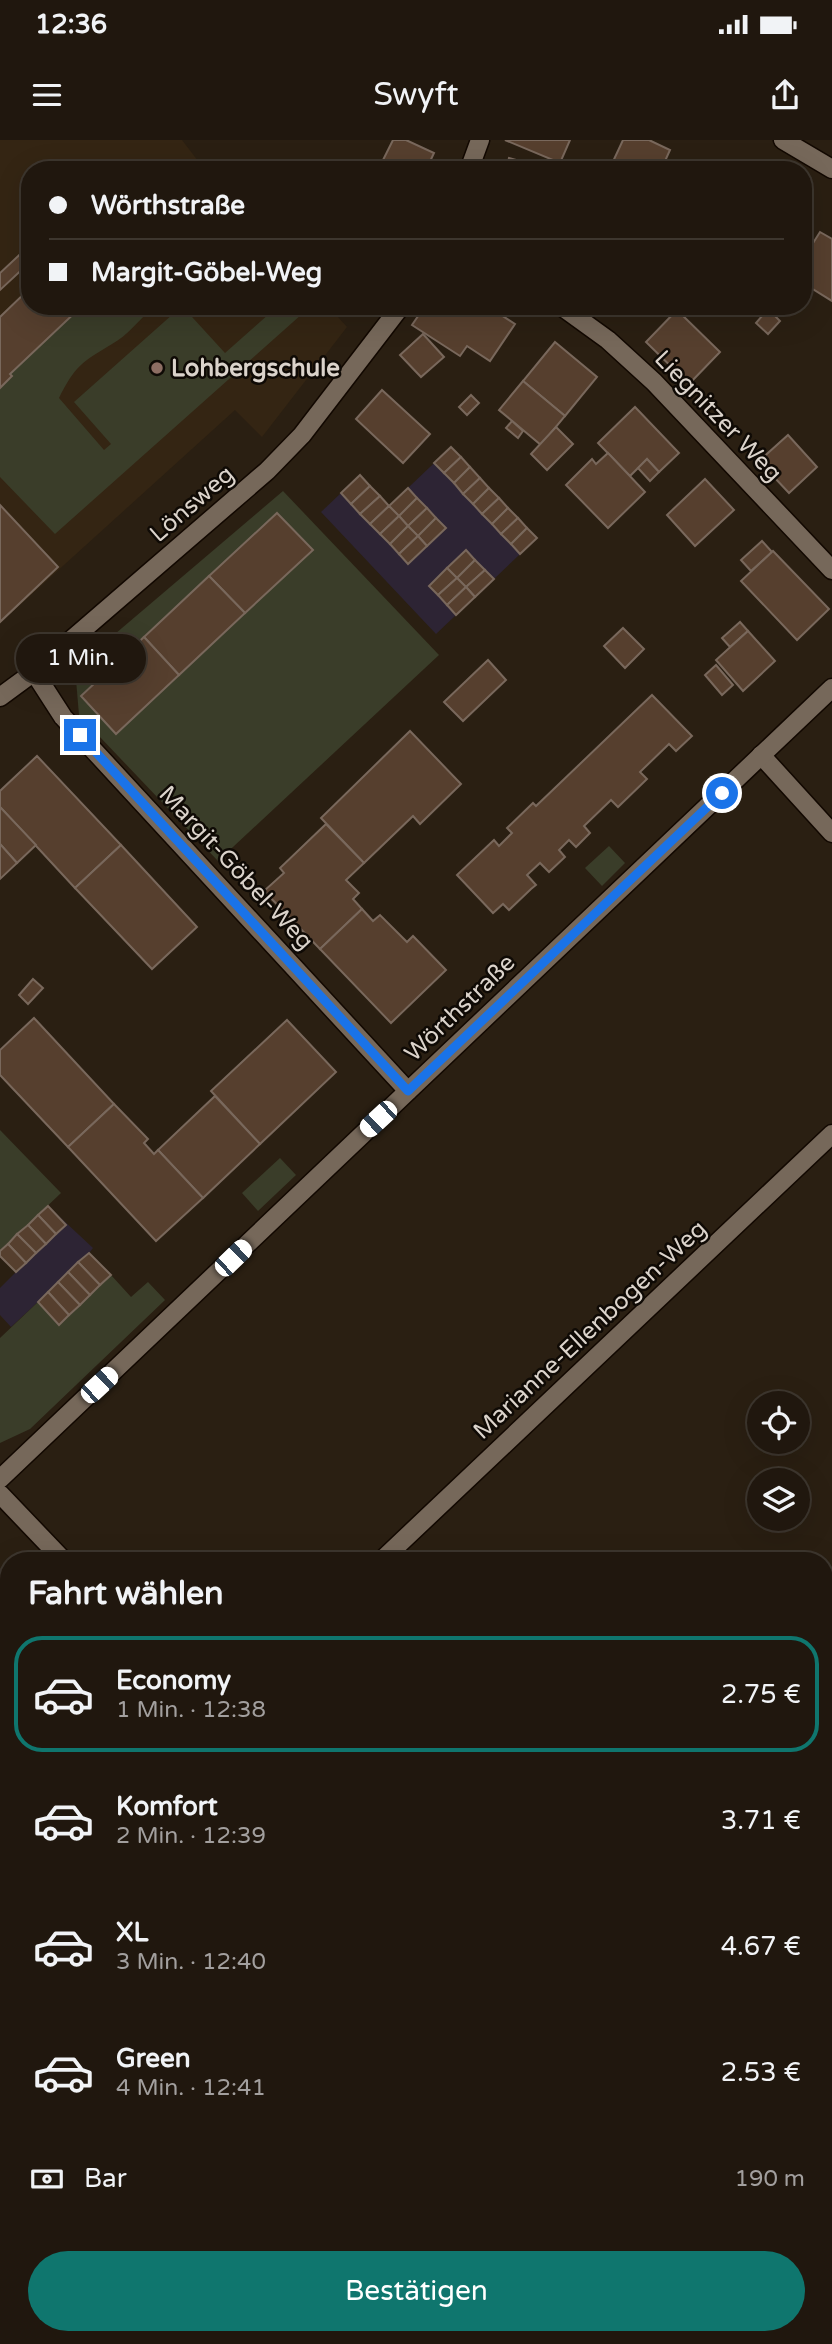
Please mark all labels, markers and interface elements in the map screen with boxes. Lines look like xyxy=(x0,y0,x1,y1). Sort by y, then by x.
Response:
text: 12:36 xyxy=(35,9,107,40)
icon: menu xyxy=(28,76,66,114)
text: Swyft xyxy=(373,76,459,114)
icon: share xyxy=(766,76,804,114)
text: Wörthstraße xyxy=(91,190,245,221)
text: Margit-Göbel-Weg xyxy=(91,257,322,288)
street label: Liegnitzer Weg xyxy=(648,344,788,488)
place label: Lohbergschule xyxy=(171,354,340,383)
marker: Lohbergschule xyxy=(149,360,165,376)
street label: Lönsweg xyxy=(144,460,240,548)
callout: 1 Min. xyxy=(15,634,145,682)
text: 1 Min. xyxy=(47,644,115,672)
route end xyxy=(64,719,96,751)
route start xyxy=(706,777,738,809)
street label: Margit-Göbel-Weg xyxy=(153,780,319,956)
street label: Wörthstraße xyxy=(399,948,521,1068)
car xyxy=(356,1097,401,1141)
street label: Marianne-Ellenbogen-Weg xyxy=(467,1214,713,1446)
car xyxy=(211,1236,256,1280)
car xyxy=(77,1363,122,1407)
map controls xyxy=(747,1391,810,1531)
button: locate xyxy=(747,1391,810,1454)
button: layers xyxy=(747,1468,810,1531)
text: Fahrt wählen xyxy=(28,1575,224,1613)
icon: car xyxy=(32,1663,95,1726)
text: Economy xyxy=(116,1665,231,1696)
text: 2.75 € xyxy=(721,1679,801,1710)
text: 1 Min. · 12:38 xyxy=(116,1696,266,1724)
icon: car xyxy=(32,1789,95,1852)
text: Komfort xyxy=(116,1791,218,1822)
text: 3.71 € xyxy=(721,1805,801,1836)
text: 2 Min. · 12:39 xyxy=(116,1822,266,1850)
icon: car xyxy=(32,1915,95,1978)
text: XL xyxy=(116,1917,148,1948)
text: 4.67 € xyxy=(721,1931,801,1962)
text: 3 Min. · 12:40 xyxy=(116,1948,266,1976)
icon: car xyxy=(32,2041,95,2104)
text: Green xyxy=(116,2043,191,2074)
text: 2.53 € xyxy=(721,2057,801,2088)
text: 4 Min. · 12:41 xyxy=(116,2074,266,2102)
icon: cash xyxy=(28,2160,66,2198)
text: Bar xyxy=(84,2163,127,2194)
text: 190 m xyxy=(735,2165,805,2193)
button: Bestätigen xyxy=(28,2251,805,2331)

